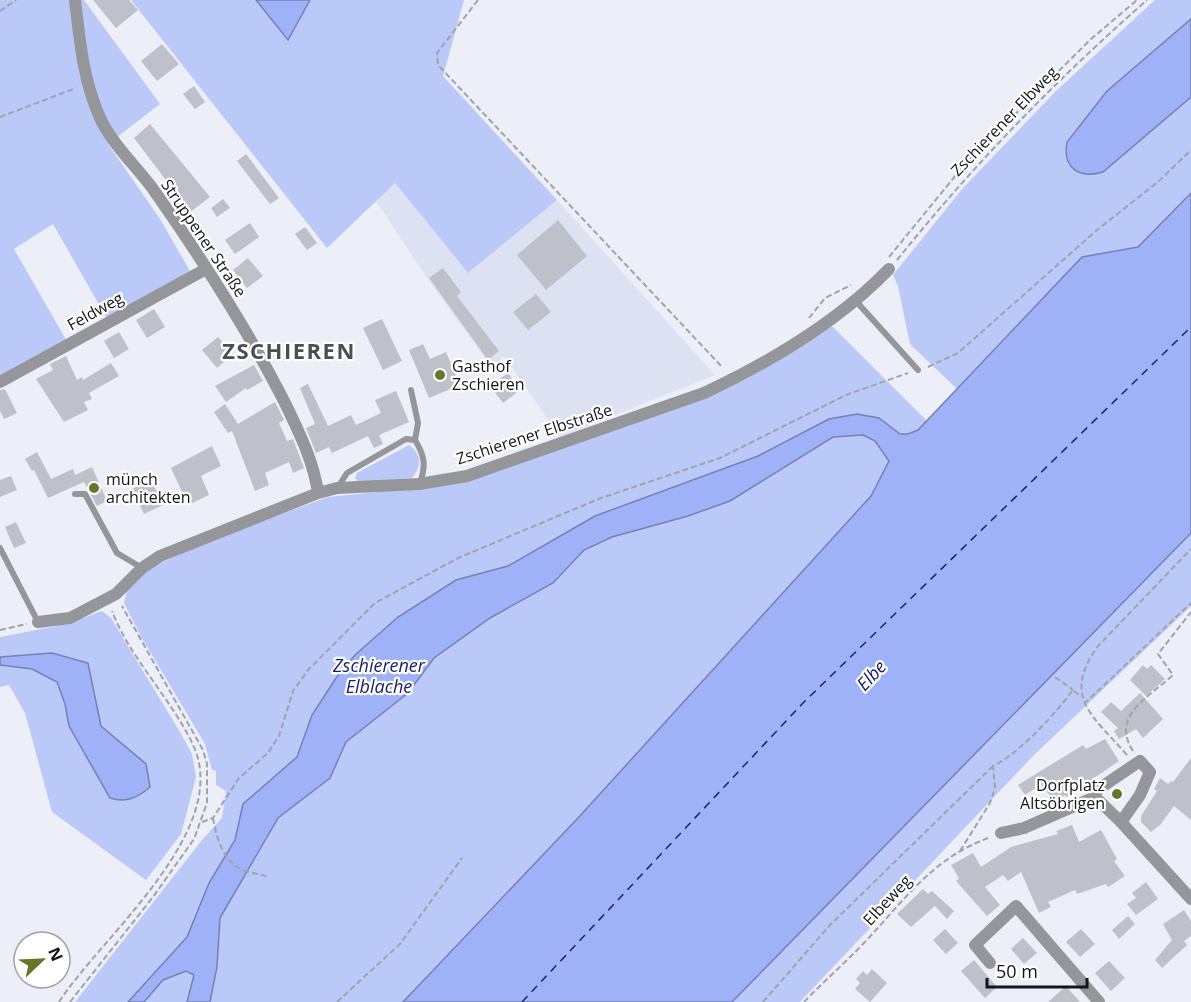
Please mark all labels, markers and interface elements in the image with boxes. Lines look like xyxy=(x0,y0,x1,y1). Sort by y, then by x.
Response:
street label: Zschierener Elbweg xyxy=(946,61,1063,181)
street label: Struppener Straße xyxy=(156,175,252,301)
street label: Feldweg xyxy=(63,286,127,335)
district label: ZSCHIEREN xyxy=(222,335,356,365)
place label: Gasthof Zschieren xyxy=(452,355,525,395)
marker: Gasthof Zschieren xyxy=(433,368,447,382)
street label: Zschierener Elbstraße xyxy=(453,398,615,470)
place label: münch architekten xyxy=(106,468,191,508)
marker: münch architekten xyxy=(87,481,101,495)
water label: Zschierener Elblache xyxy=(332,653,426,698)
water label: Elbe xyxy=(851,655,891,695)
place label: Dorfplatz Altsöbrigen xyxy=(1020,774,1105,814)
marker: Dorfplatz Altsöbrigen xyxy=(1110,787,1124,801)
street label: Elbeweg xyxy=(858,870,916,930)
north arrow xyxy=(12,930,72,990)
text: N xyxy=(43,944,68,964)
scale bar xyxy=(987,951,1088,989)
text: 50 m xyxy=(996,959,1038,983)

